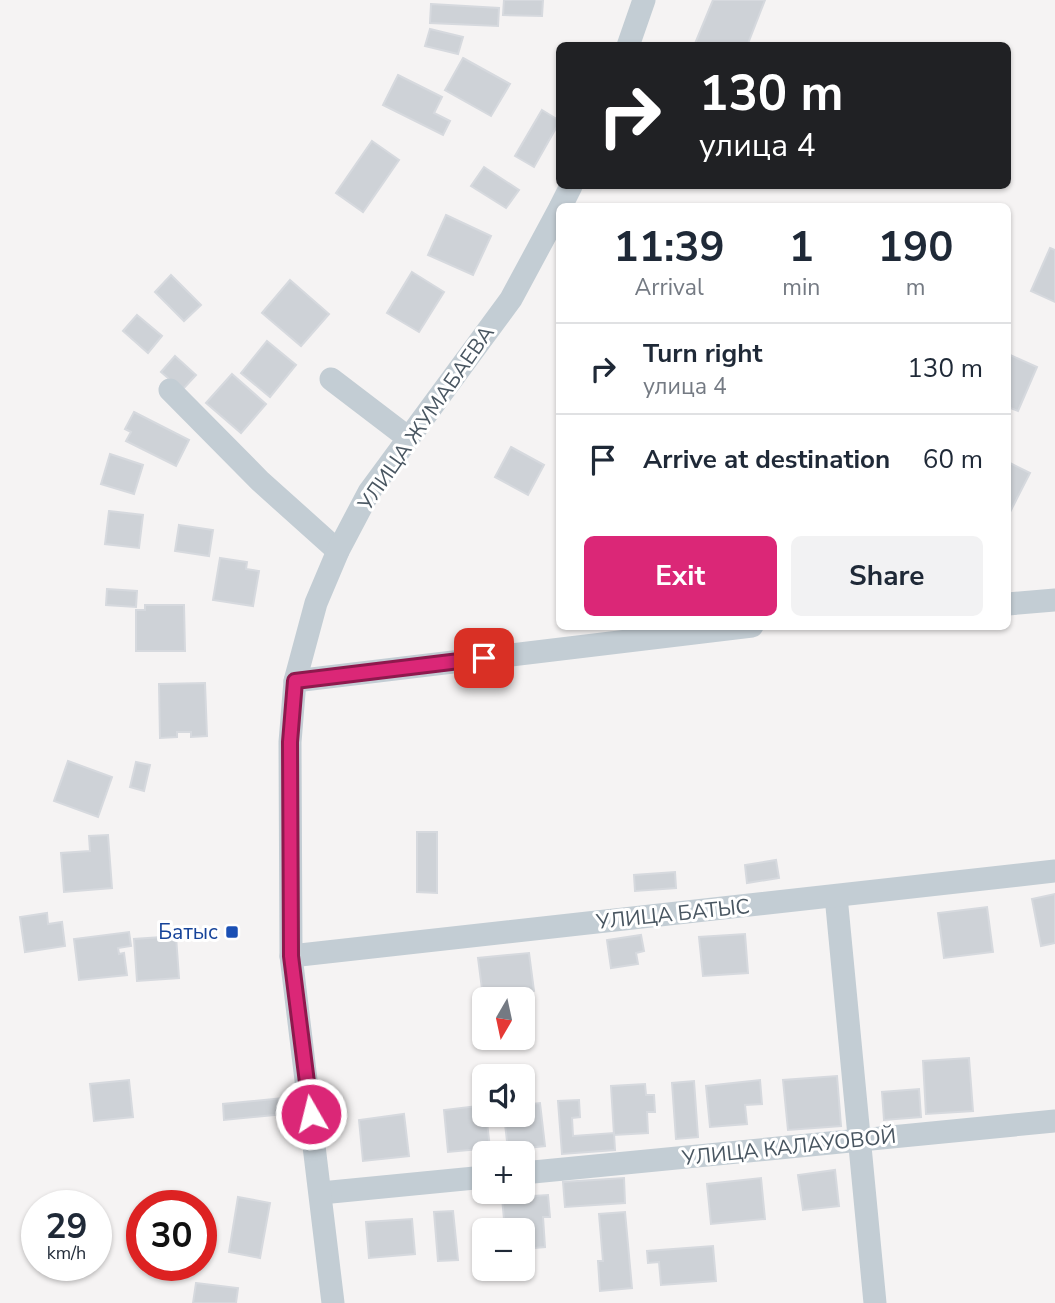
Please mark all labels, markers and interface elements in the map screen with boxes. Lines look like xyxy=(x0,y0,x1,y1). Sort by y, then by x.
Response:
text: 130 m xyxy=(699,60,843,127)
icon: right xyxy=(584,70,675,161)
text: улица 4 xyxy=(699,124,816,167)
text: 11:39 xyxy=(614,219,725,276)
text: 1 xyxy=(789,219,814,276)
text: 190 xyxy=(878,219,953,276)
text: Arrival xyxy=(635,272,704,303)
text: min xyxy=(782,272,820,303)
text: m xyxy=(906,272,926,303)
street label: УЛИЦА ЖУМАБАЕВА xyxy=(351,320,500,517)
text: Turn right xyxy=(643,336,762,371)
icon: right xyxy=(584,350,622,388)
text: 130 m xyxy=(907,351,983,386)
text: улица 4 xyxy=(643,371,727,402)
icon: arrive xyxy=(584,441,622,479)
text: Arrive at destination xyxy=(643,442,890,477)
text: 60 m xyxy=(923,442,983,477)
button: Exit xyxy=(584,536,777,616)
button: Share xyxy=(791,536,983,616)
pin xyxy=(454,628,514,688)
icon: arrive xyxy=(465,639,503,677)
street label: УЛИЦА БАТЫС xyxy=(594,892,751,936)
place label: Батыс xyxy=(158,918,218,946)
marker: Батыс xyxy=(224,924,240,940)
north arrow xyxy=(472,987,536,1050)
map controls xyxy=(472,987,535,1281)
button: sound xyxy=(472,1064,535,1127)
position arrow xyxy=(274,1077,348,1151)
street label: УЛИЦА КАЛАУОВОЙ xyxy=(680,1122,897,1172)
button: + xyxy=(472,1141,535,1204)
speed limit sign: 30 xyxy=(126,1190,217,1281)
text: 29 xyxy=(45,1203,88,1250)
button: − xyxy=(472,1218,535,1281)
text: km/h xyxy=(47,1241,86,1265)

